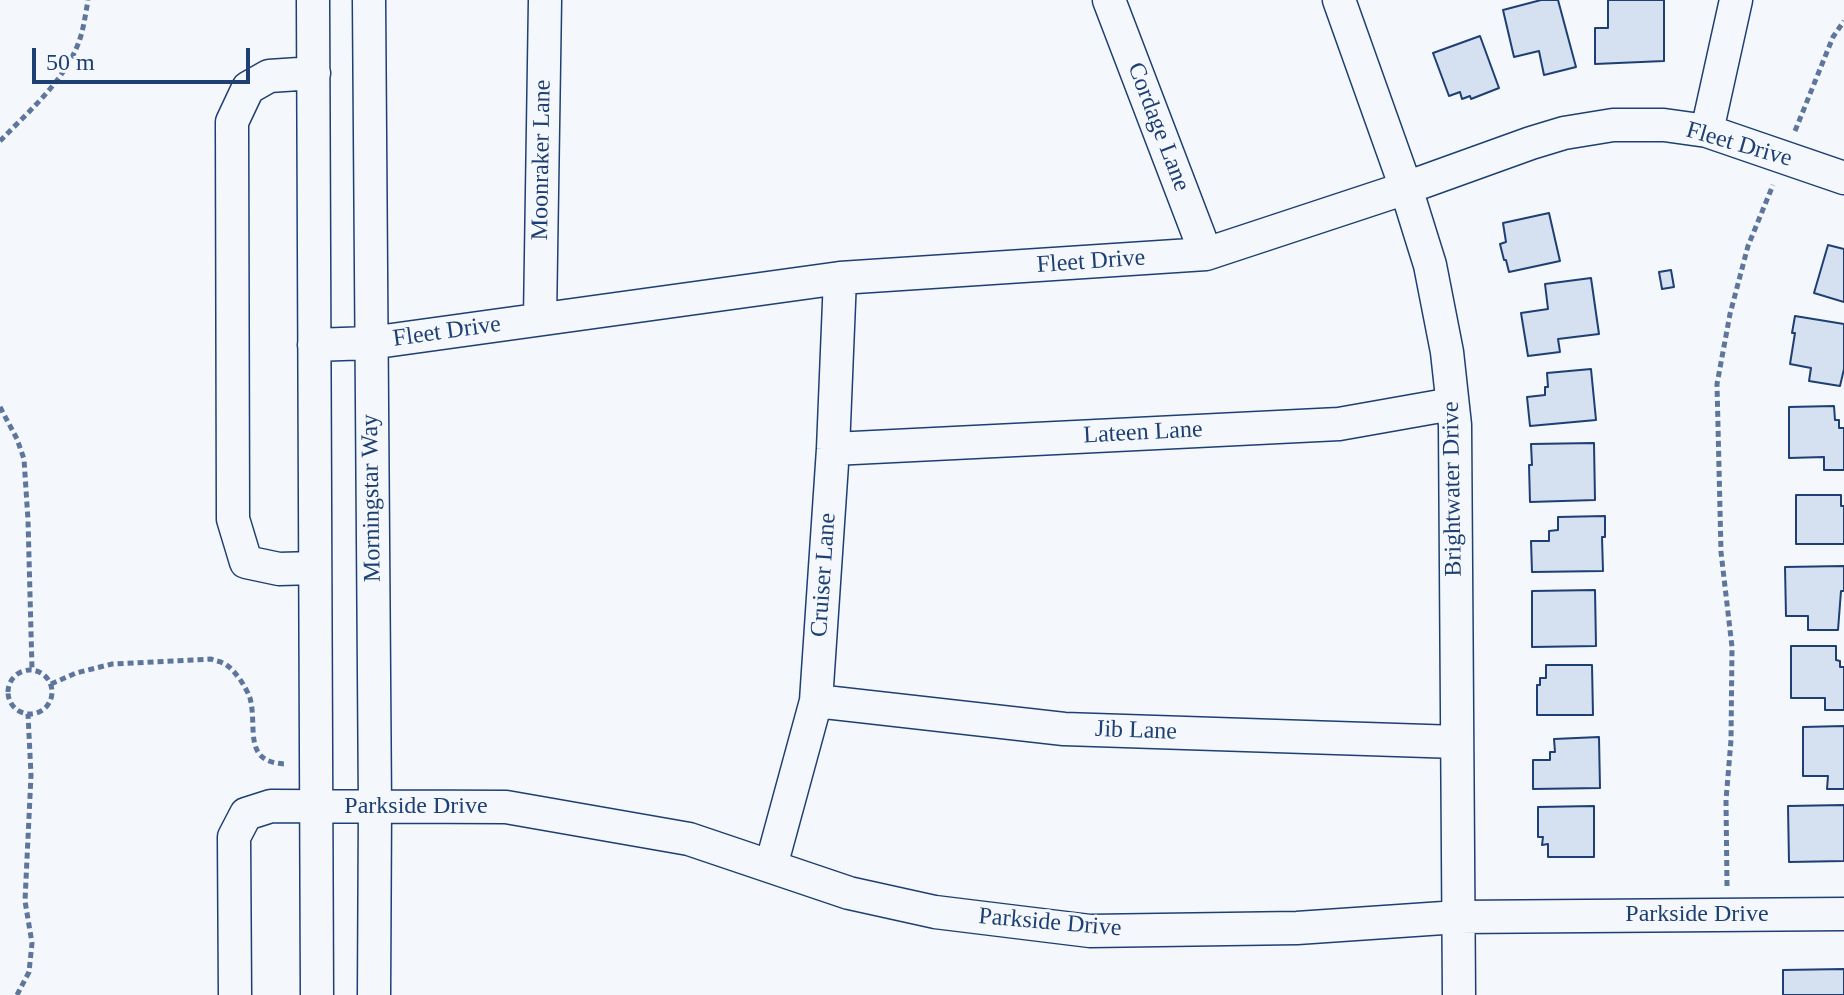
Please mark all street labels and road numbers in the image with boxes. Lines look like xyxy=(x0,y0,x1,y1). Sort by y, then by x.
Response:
street label: Cordage Lane xyxy=(1120,59,1196,195)
street label: Moonraker Lane xyxy=(526,79,558,241)
street label: Fleet Drive xyxy=(1683,116,1795,174)
street label: Fleet Drive xyxy=(1036,244,1146,280)
street label: Fleet Drive xyxy=(391,310,503,354)
street label: Brightwater Drive xyxy=(1437,401,1469,577)
street label: Morningstar Way xyxy=(356,414,388,582)
street label: Lateen Lane xyxy=(1083,415,1203,451)
street label: Cruiser Lane xyxy=(805,512,843,638)
street label: Jib Lane xyxy=(1095,715,1177,747)
street label: Parkside Drive xyxy=(344,793,488,821)
street label: Parkside Drive xyxy=(1625,901,1769,929)
street label: Parkside Drive xyxy=(977,902,1123,944)

